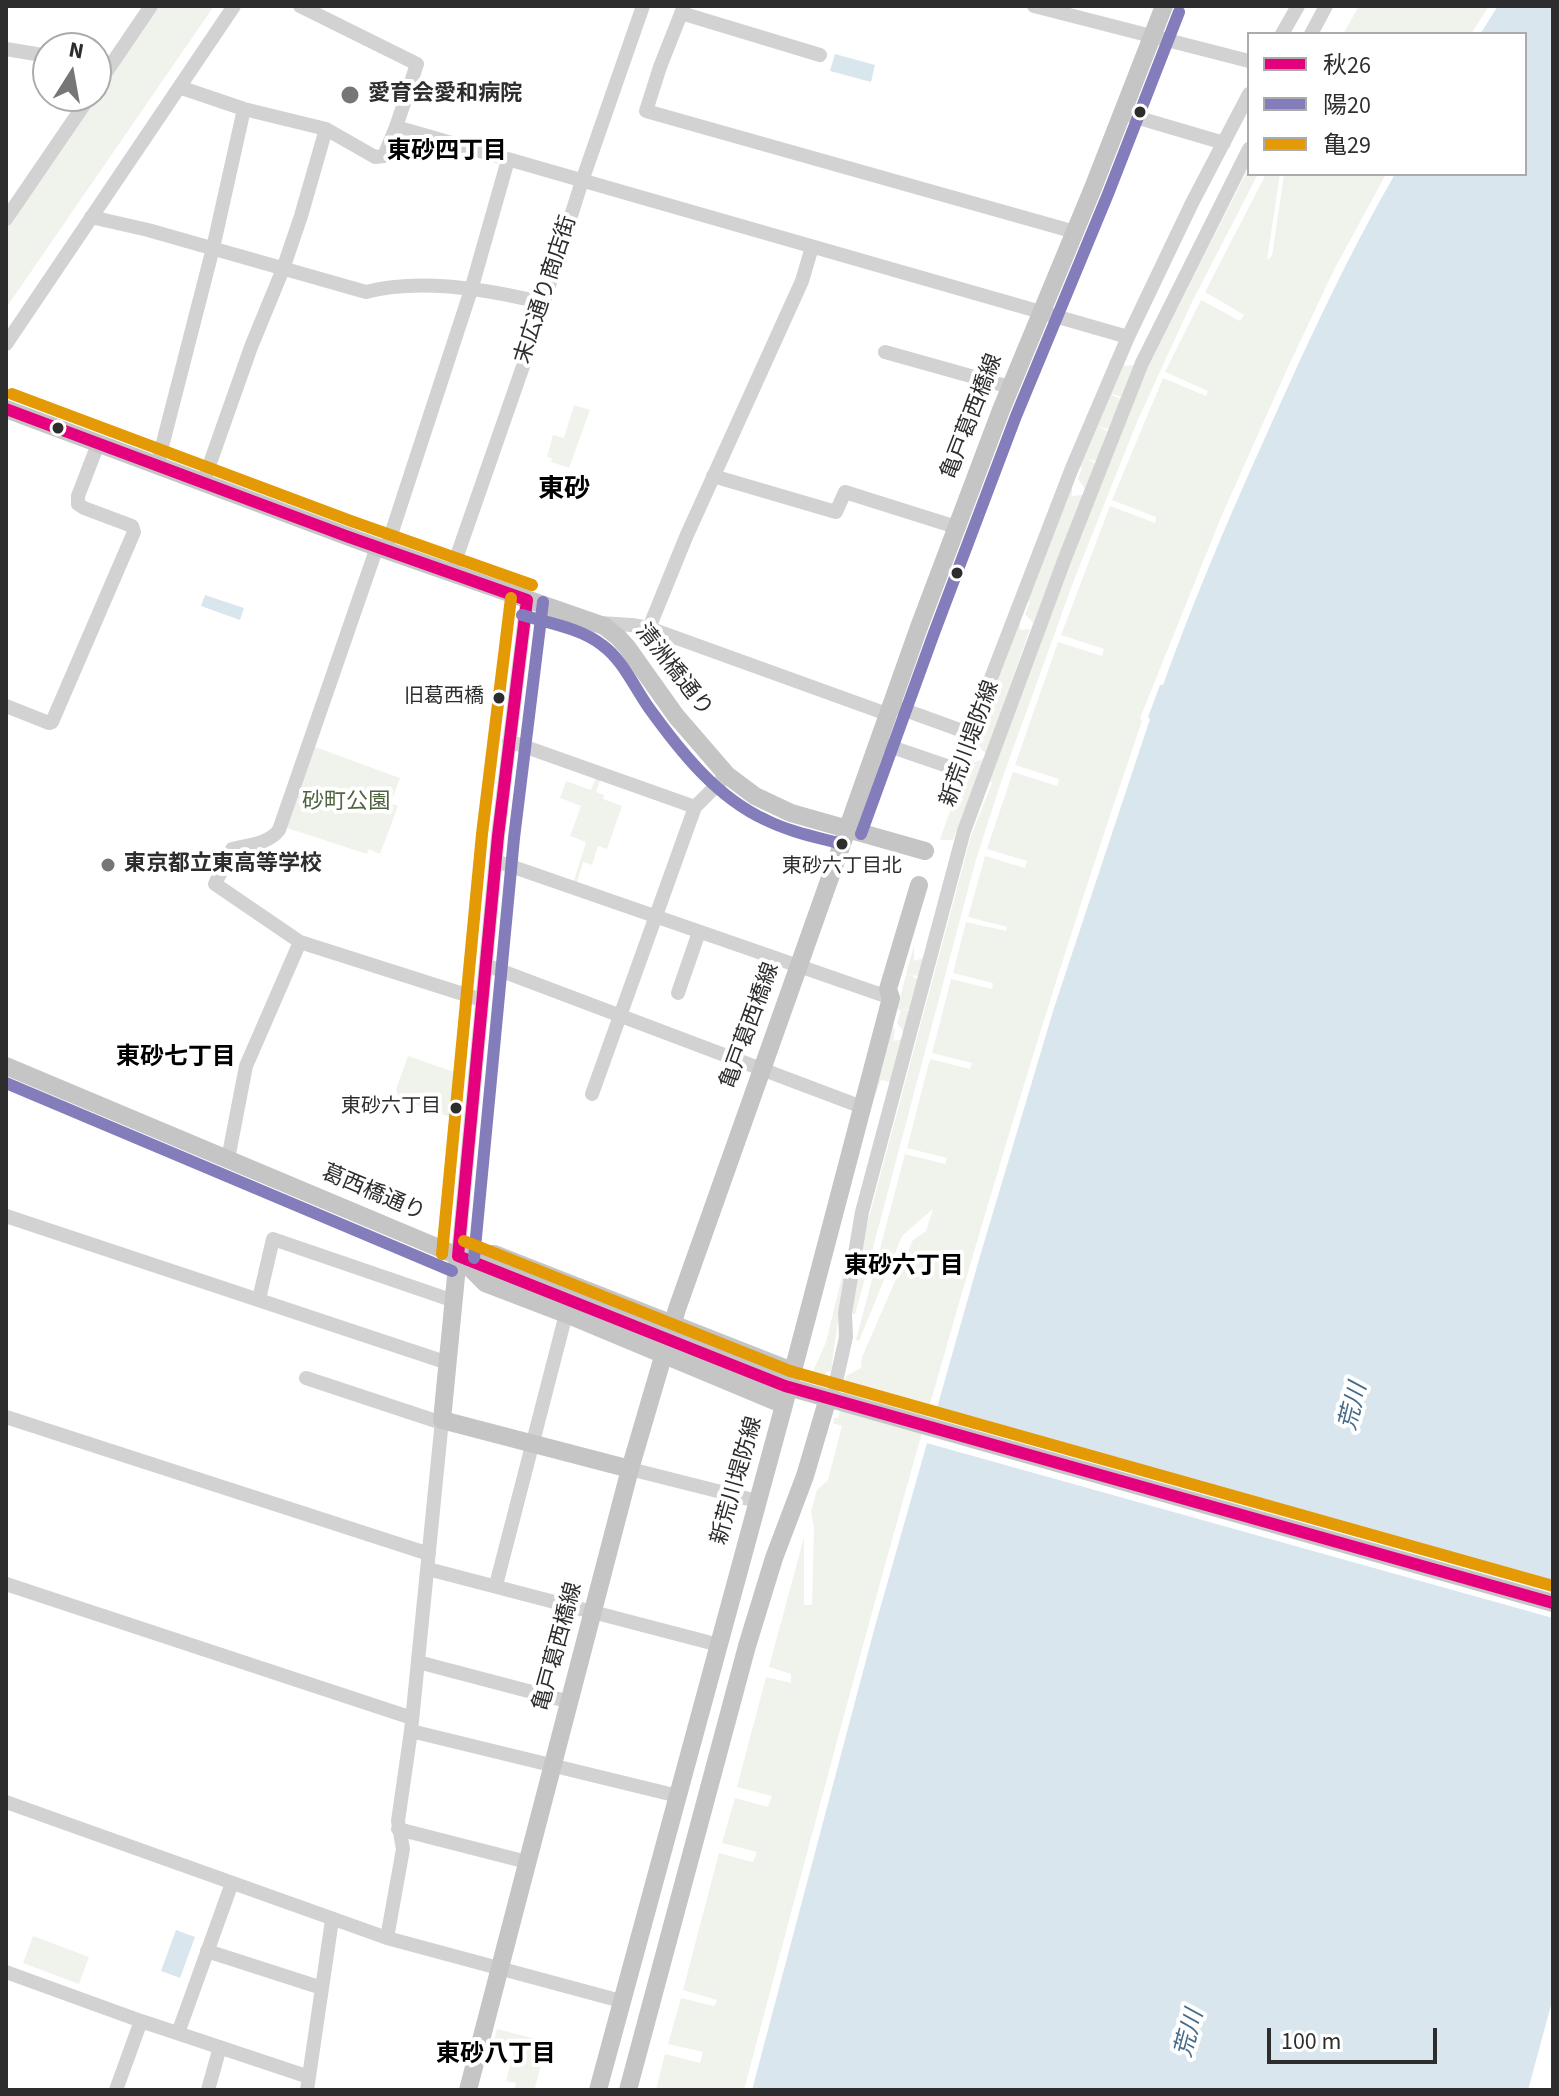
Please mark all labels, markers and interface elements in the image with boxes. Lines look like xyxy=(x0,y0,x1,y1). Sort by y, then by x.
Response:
north arrow xyxy=(32,32,112,112)
legend xyxy=(1247,32,1527,176)
text: N xyxy=(66,33,86,68)
text: 秋26 xyxy=(1323,48,1371,83)
place label: 愛育会愛和病院 xyxy=(368,82,522,108)
marker: 愛育会愛和病院 xyxy=(339,84,361,106)
text: 陽20 xyxy=(1323,88,1371,123)
unlabelled marker xyxy=(1132,104,1148,120)
text: 亀29 xyxy=(1323,128,1371,163)
district label: 東砂四丁目 xyxy=(387,139,507,167)
street label: 末広通り商店街 xyxy=(511,213,583,367)
street label: 亀戸葛西橋線 xyxy=(937,351,1009,483)
unlabelled marker xyxy=(50,420,66,436)
district label: 東砂 xyxy=(538,475,590,507)
unlabelled marker xyxy=(949,565,965,581)
street label: 清洲橋通り xyxy=(629,620,717,722)
street label: 新荒川堤防線 xyxy=(936,677,1006,811)
place label: 旧葛西橋 xyxy=(404,686,484,710)
marker: 旧葛西橋 xyxy=(491,690,507,706)
park label: 砂町公園 xyxy=(302,790,390,816)
marker: 東砂六丁目北 xyxy=(834,836,850,852)
place label: 東京都立東高等学校 xyxy=(124,852,322,878)
marker: 東京都立東高等学校 xyxy=(99,856,117,874)
place label: 東砂六丁目北 xyxy=(782,856,902,880)
street label: 亀戸葛西橋線 xyxy=(716,959,786,1093)
district label: 東砂七丁目 xyxy=(116,1045,236,1073)
place label: 東砂六丁目 xyxy=(341,1096,441,1120)
marker: 東砂六丁目 xyxy=(448,1100,464,1116)
street label: 葛西橋通り xyxy=(317,1160,429,1228)
district label: 東砂六丁目 xyxy=(844,1254,964,1282)
water label: 荒川 xyxy=(1335,1380,1375,1434)
street label: 新荒川堤防線 xyxy=(707,1414,769,1548)
street label: 亀戸葛西橋線 xyxy=(529,1580,589,1714)
water label: 荒川 xyxy=(1171,2007,1211,2061)
scale bar xyxy=(1271,2012,1441,2062)
text: 100 m xyxy=(1281,2024,1341,2059)
district label: 東砂八丁目 xyxy=(436,2042,556,2070)

